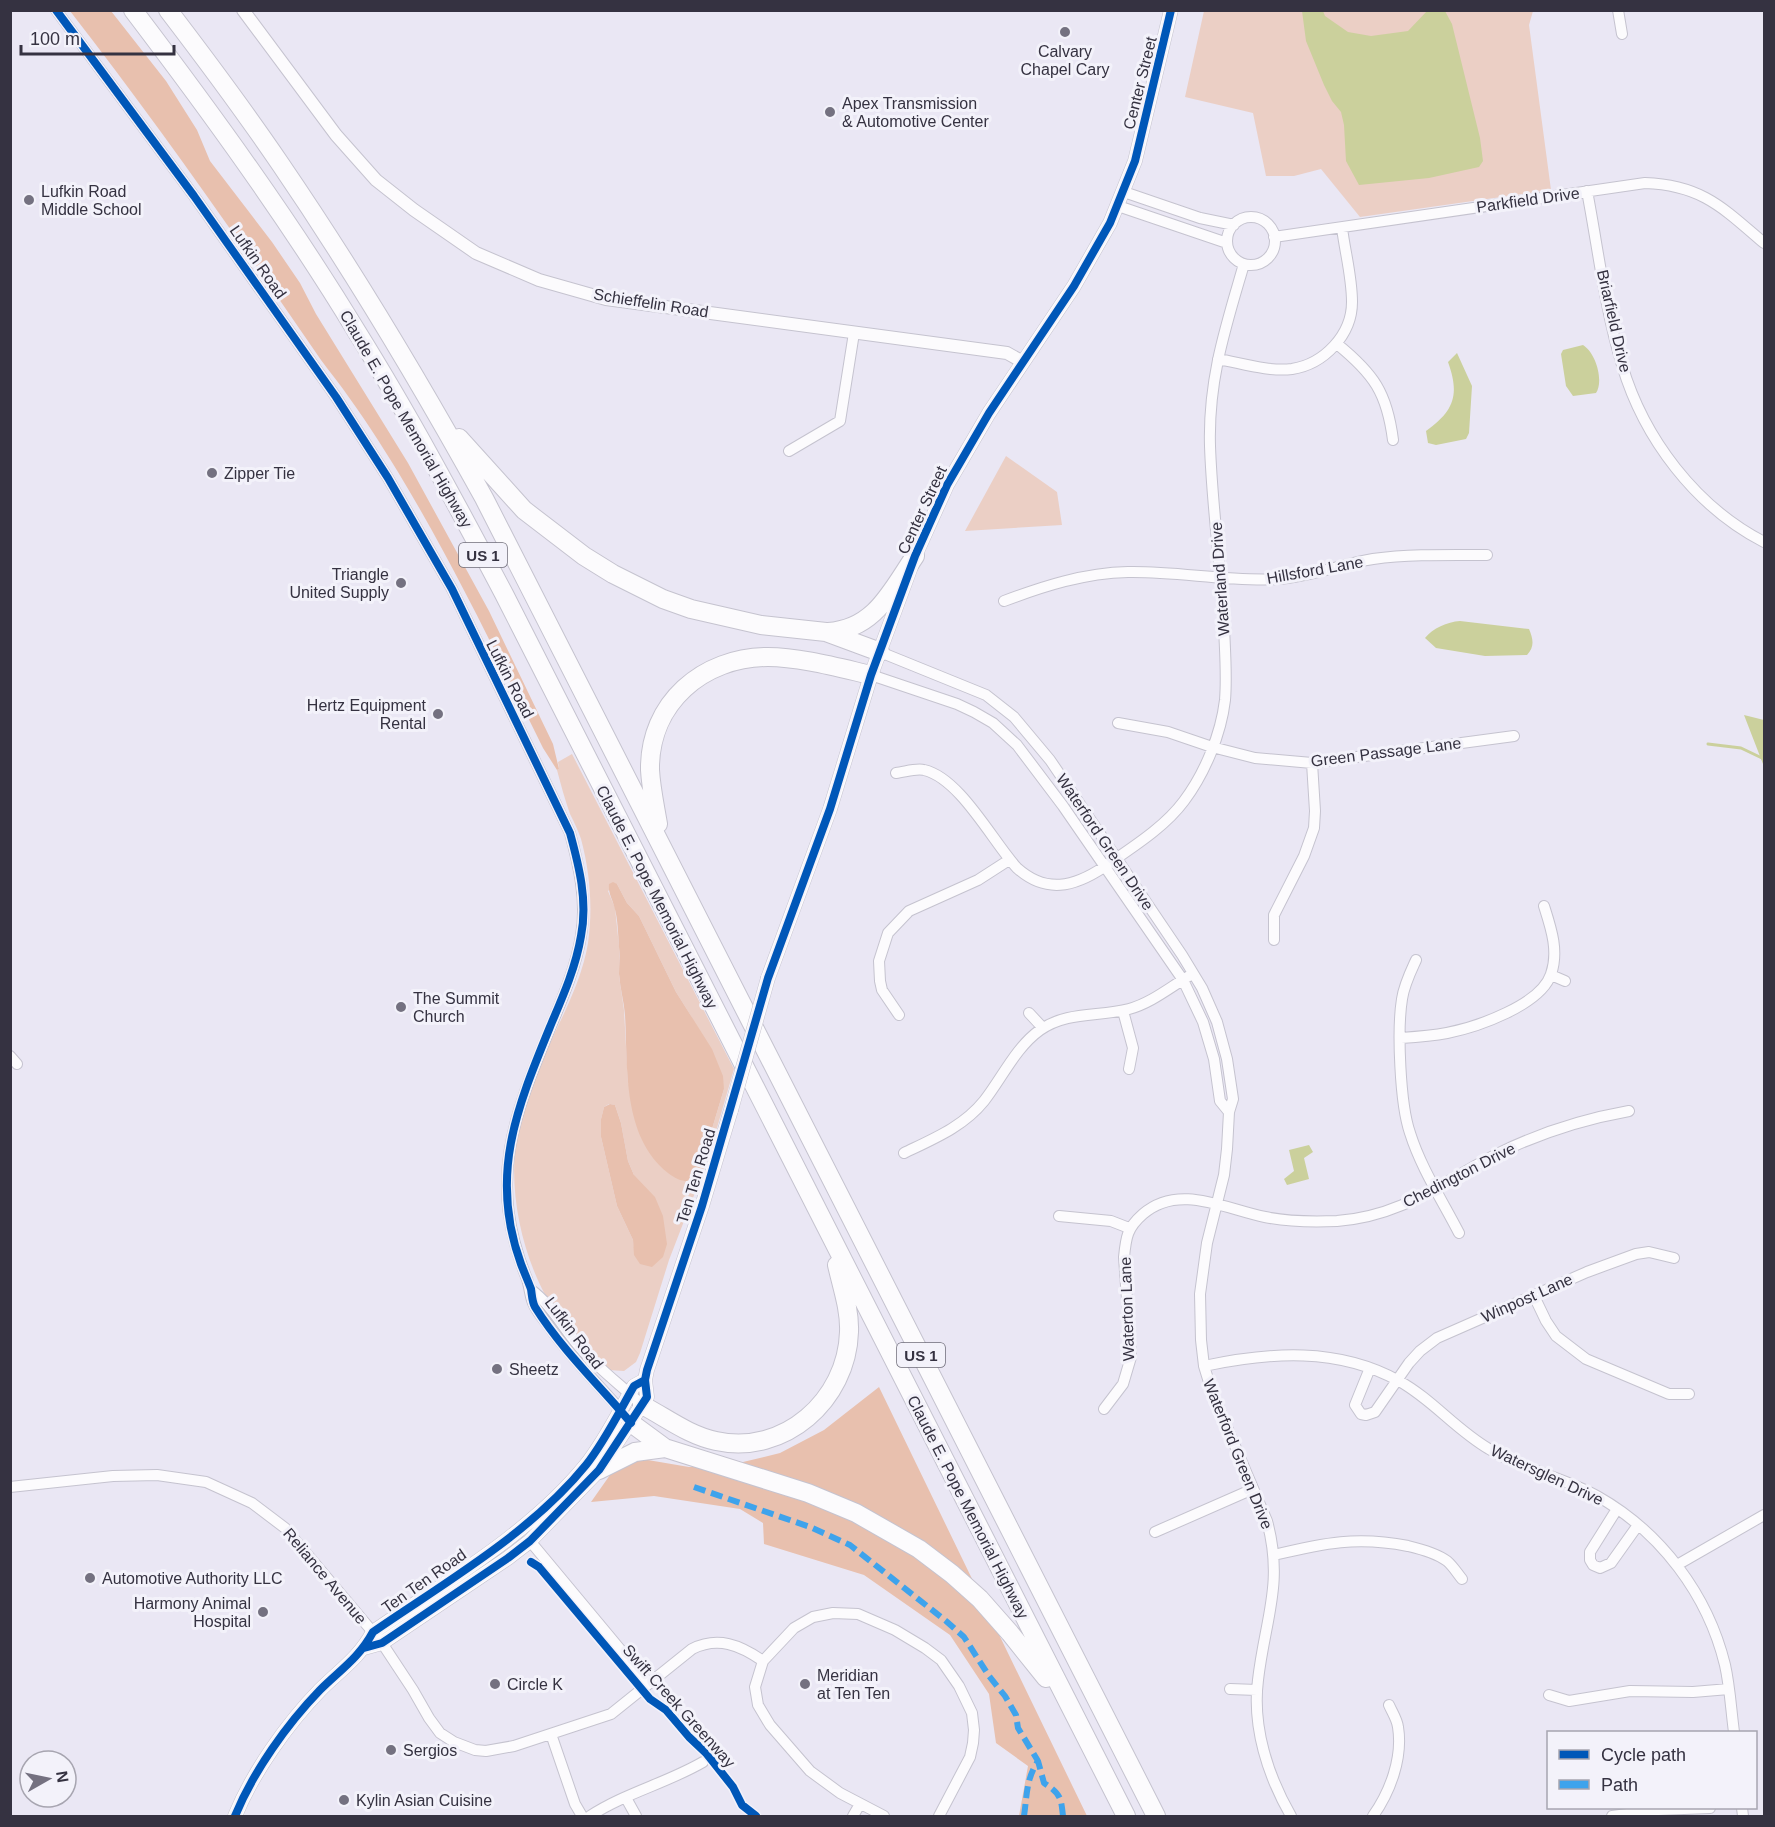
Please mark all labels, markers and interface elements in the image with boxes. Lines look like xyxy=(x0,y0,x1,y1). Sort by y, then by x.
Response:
scale bar xyxy=(21,18,174,56)
marker: Calvary Chapel Cary xyxy=(1058,25,1072,39)
text: 100 m xyxy=(30,29,80,49)
street label: Center Street xyxy=(1120,34,1160,131)
place label: Calvary Chapel Cary xyxy=(1021,43,1109,78)
place label: Apex Transmission & Automotive Center xyxy=(842,95,989,130)
marker: Apex Transmission & Automotive Center xyxy=(823,105,837,119)
place label: Lufkin Road Middle School xyxy=(41,183,142,218)
street label: Parkfield Drive xyxy=(1475,184,1581,216)
marker: Lufkin Road Middle School xyxy=(22,193,36,207)
street label: Lufkin Road xyxy=(227,222,289,302)
street label: Briarfield Drive xyxy=(1594,268,1634,374)
street label: Schieffelin Road xyxy=(592,286,710,320)
street label: Claude E. Pope Memorial Highway xyxy=(337,307,475,531)
street label: Center Street xyxy=(894,463,950,557)
place label: Zipper Tie xyxy=(224,465,295,482)
marker: Zipper Tie xyxy=(205,466,219,480)
street label: Waterland Drive xyxy=(1208,521,1232,637)
road number: US 1 xyxy=(459,543,507,567)
street label: Hillsford Lane xyxy=(1265,553,1365,587)
place label: Triangle United Supply xyxy=(289,566,389,601)
marker: Triangle United Supply xyxy=(394,576,408,590)
street label: Lufkin Road xyxy=(483,637,537,721)
place label: Hertz Equipment Rental xyxy=(307,697,427,732)
marker: Hertz Equipment Rental xyxy=(431,707,445,721)
street label: Green Passage Lane xyxy=(1310,734,1462,770)
street label: Waterford Green Drive xyxy=(1053,771,1157,913)
street label: Claude E. Pope Memorial Highway xyxy=(593,783,721,1011)
place label: The Summit Church xyxy=(413,990,500,1025)
marker: The Summit Church xyxy=(394,1000,408,1014)
street label: Ten Ten Road xyxy=(673,1126,719,1226)
street label: Chedington Drive xyxy=(1400,1139,1518,1211)
street label: Waterton Lane xyxy=(1117,1256,1137,1361)
street label: Winpost Lane xyxy=(1479,1270,1575,1326)
street label: Lufkin Road xyxy=(542,1294,606,1372)
road number: US 1 xyxy=(897,1343,945,1367)
place label: Sheetz xyxy=(509,1361,559,1378)
marker: Sheetz xyxy=(490,1362,504,1376)
street label: Waterford Green Drive xyxy=(1200,1376,1276,1532)
street label: Claude E. Pope Memorial Highway xyxy=(904,1393,1032,1621)
street label: Watersglen Drive xyxy=(1488,1441,1606,1509)
street label: Reliance Avenue xyxy=(280,1525,370,1627)
street label: Ten Ten Road xyxy=(379,1546,469,1616)
place label: Automotive Authority LLC xyxy=(102,1570,283,1587)
marker: Automotive Authority LLC xyxy=(83,1571,97,1585)
place label: Harmony Animal Hospital xyxy=(134,1595,251,1630)
marker: Harmony Animal Hospital xyxy=(256,1605,270,1619)
street label: Swift Creek Greenway xyxy=(619,1641,739,1771)
place label: Meridian at Ten Ten xyxy=(817,1667,890,1702)
place label: Circle K xyxy=(507,1676,563,1693)
marker: Circle K xyxy=(488,1677,502,1691)
marker: Meridian at Ten Ten xyxy=(798,1677,812,1691)
legend xyxy=(1547,1731,1757,1809)
place label: Sergios xyxy=(403,1742,457,1759)
marker: Sergios xyxy=(384,1743,398,1757)
text: Cycle path xyxy=(1601,1745,1686,1765)
north arrow xyxy=(18,1749,78,1809)
text: N xyxy=(53,1770,72,1784)
text: Path xyxy=(1601,1775,1638,1795)
place label: Kylin Asian Cuisine xyxy=(356,1792,492,1809)
marker: Kylin Asian Cuisine xyxy=(337,1793,351,1807)

